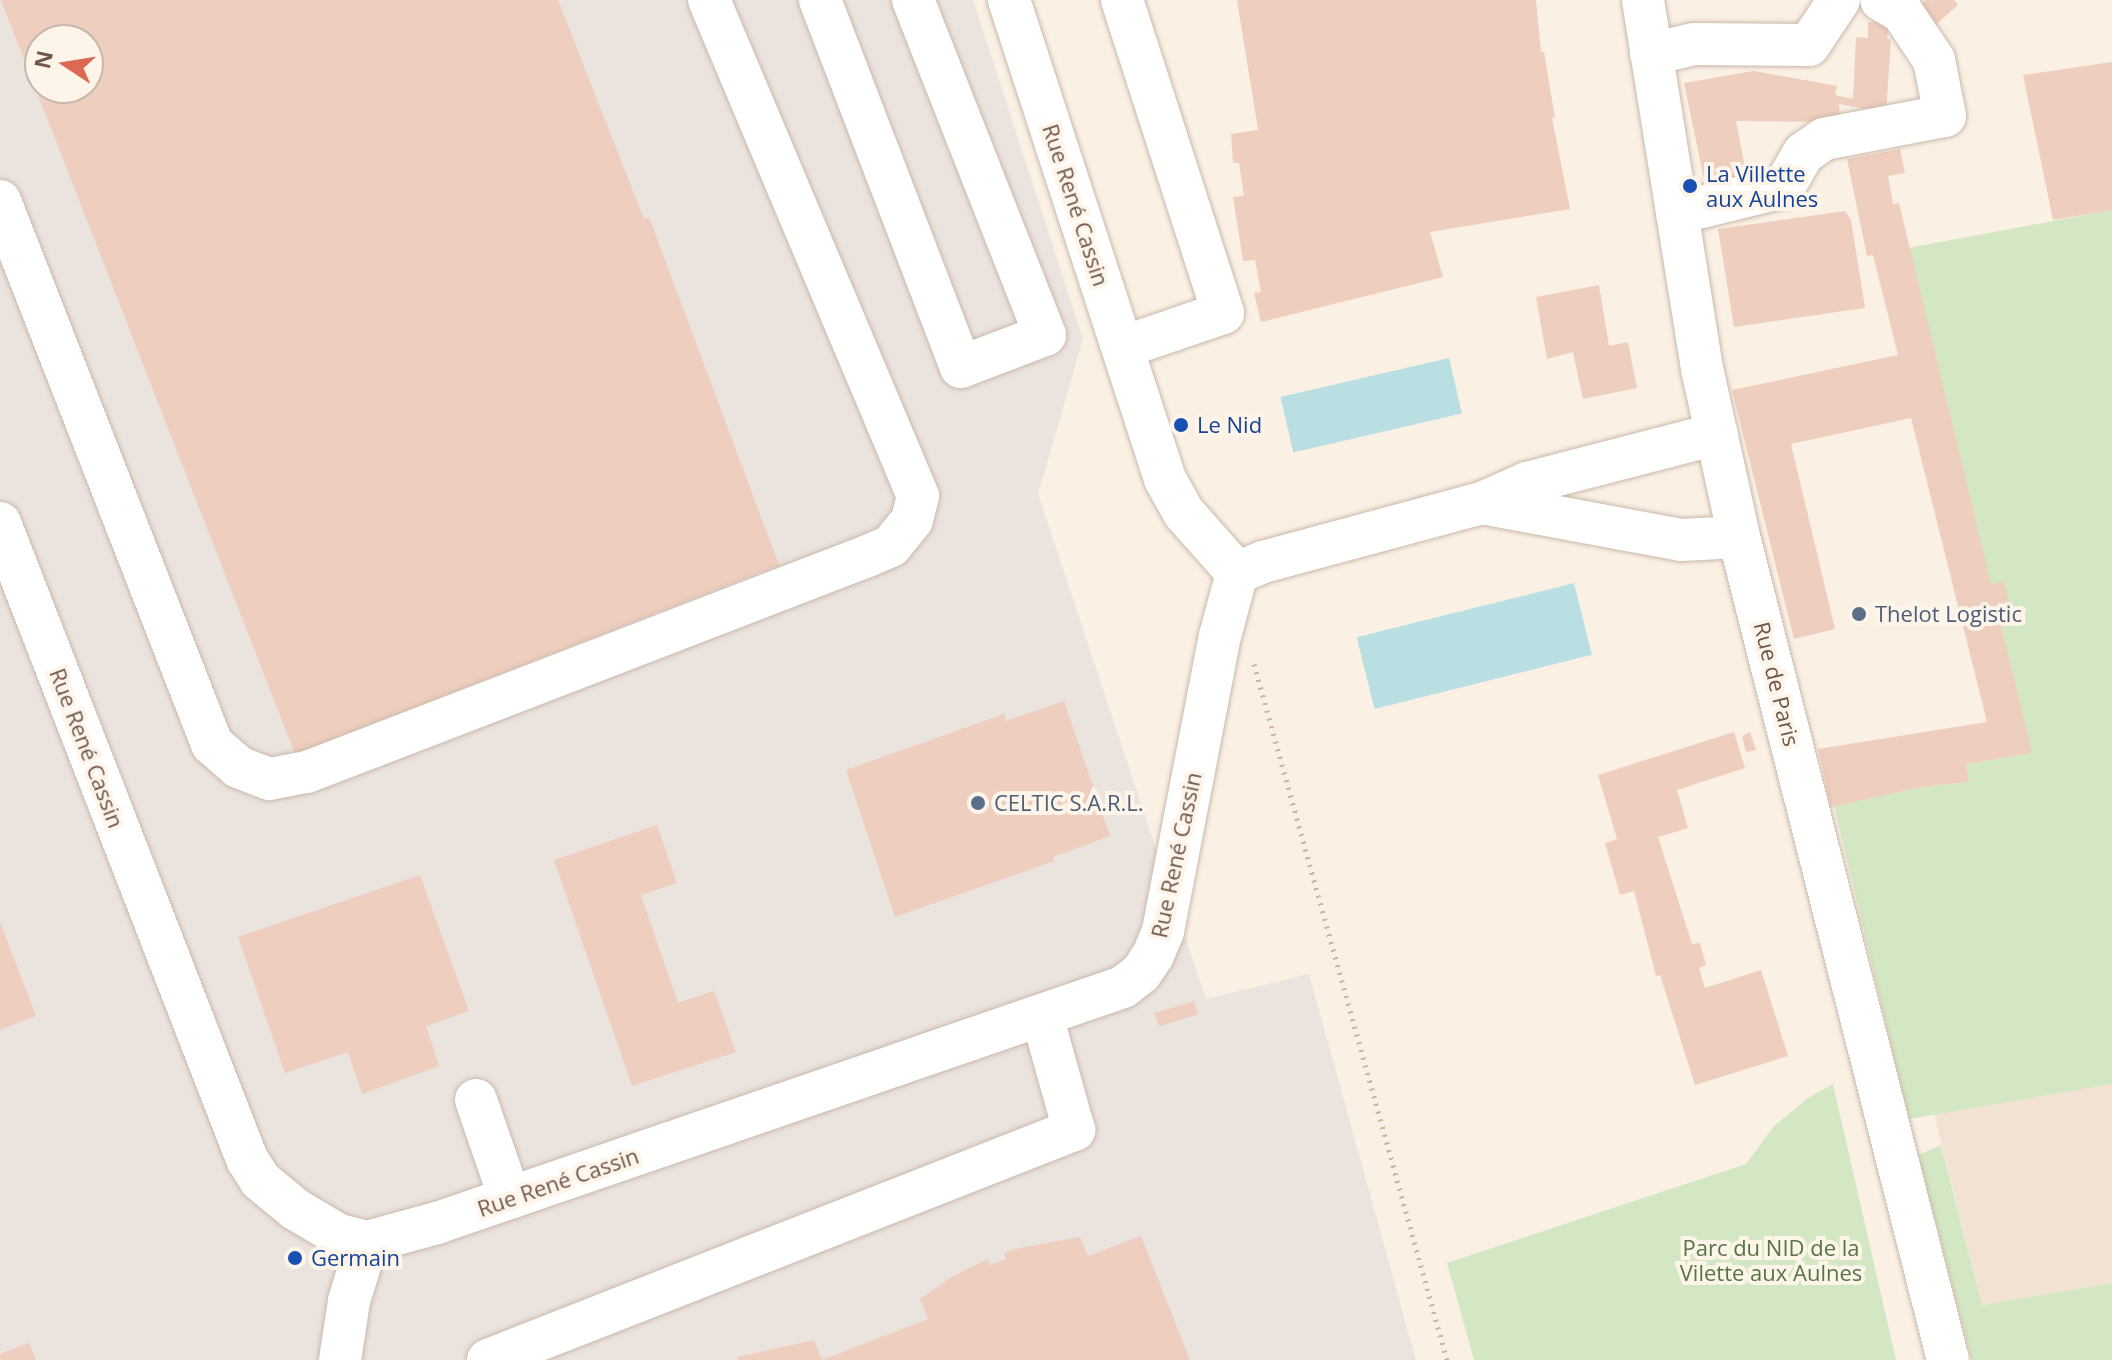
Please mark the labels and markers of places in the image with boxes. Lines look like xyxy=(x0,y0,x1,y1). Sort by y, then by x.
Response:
place label: La Villette aux Aulnes xyxy=(1706,160,1818,212)
marker: La Villette aux Aulnes xyxy=(1681,177,1699,195)
place label: Le Nid xyxy=(1197,412,1262,438)
marker: Le Nid xyxy=(1172,416,1190,434)
place label: Thelot Logistic xyxy=(1875,601,2022,627)
marker: Thelot Logistic xyxy=(1850,605,1868,623)
place label: CELTIC S.A.R.L. xyxy=(994,790,1144,816)
marker: CELTIC S.A.R.L. xyxy=(969,794,987,812)
place label: Germain xyxy=(311,1245,400,1271)
marker: Germain xyxy=(286,1249,304,1267)

